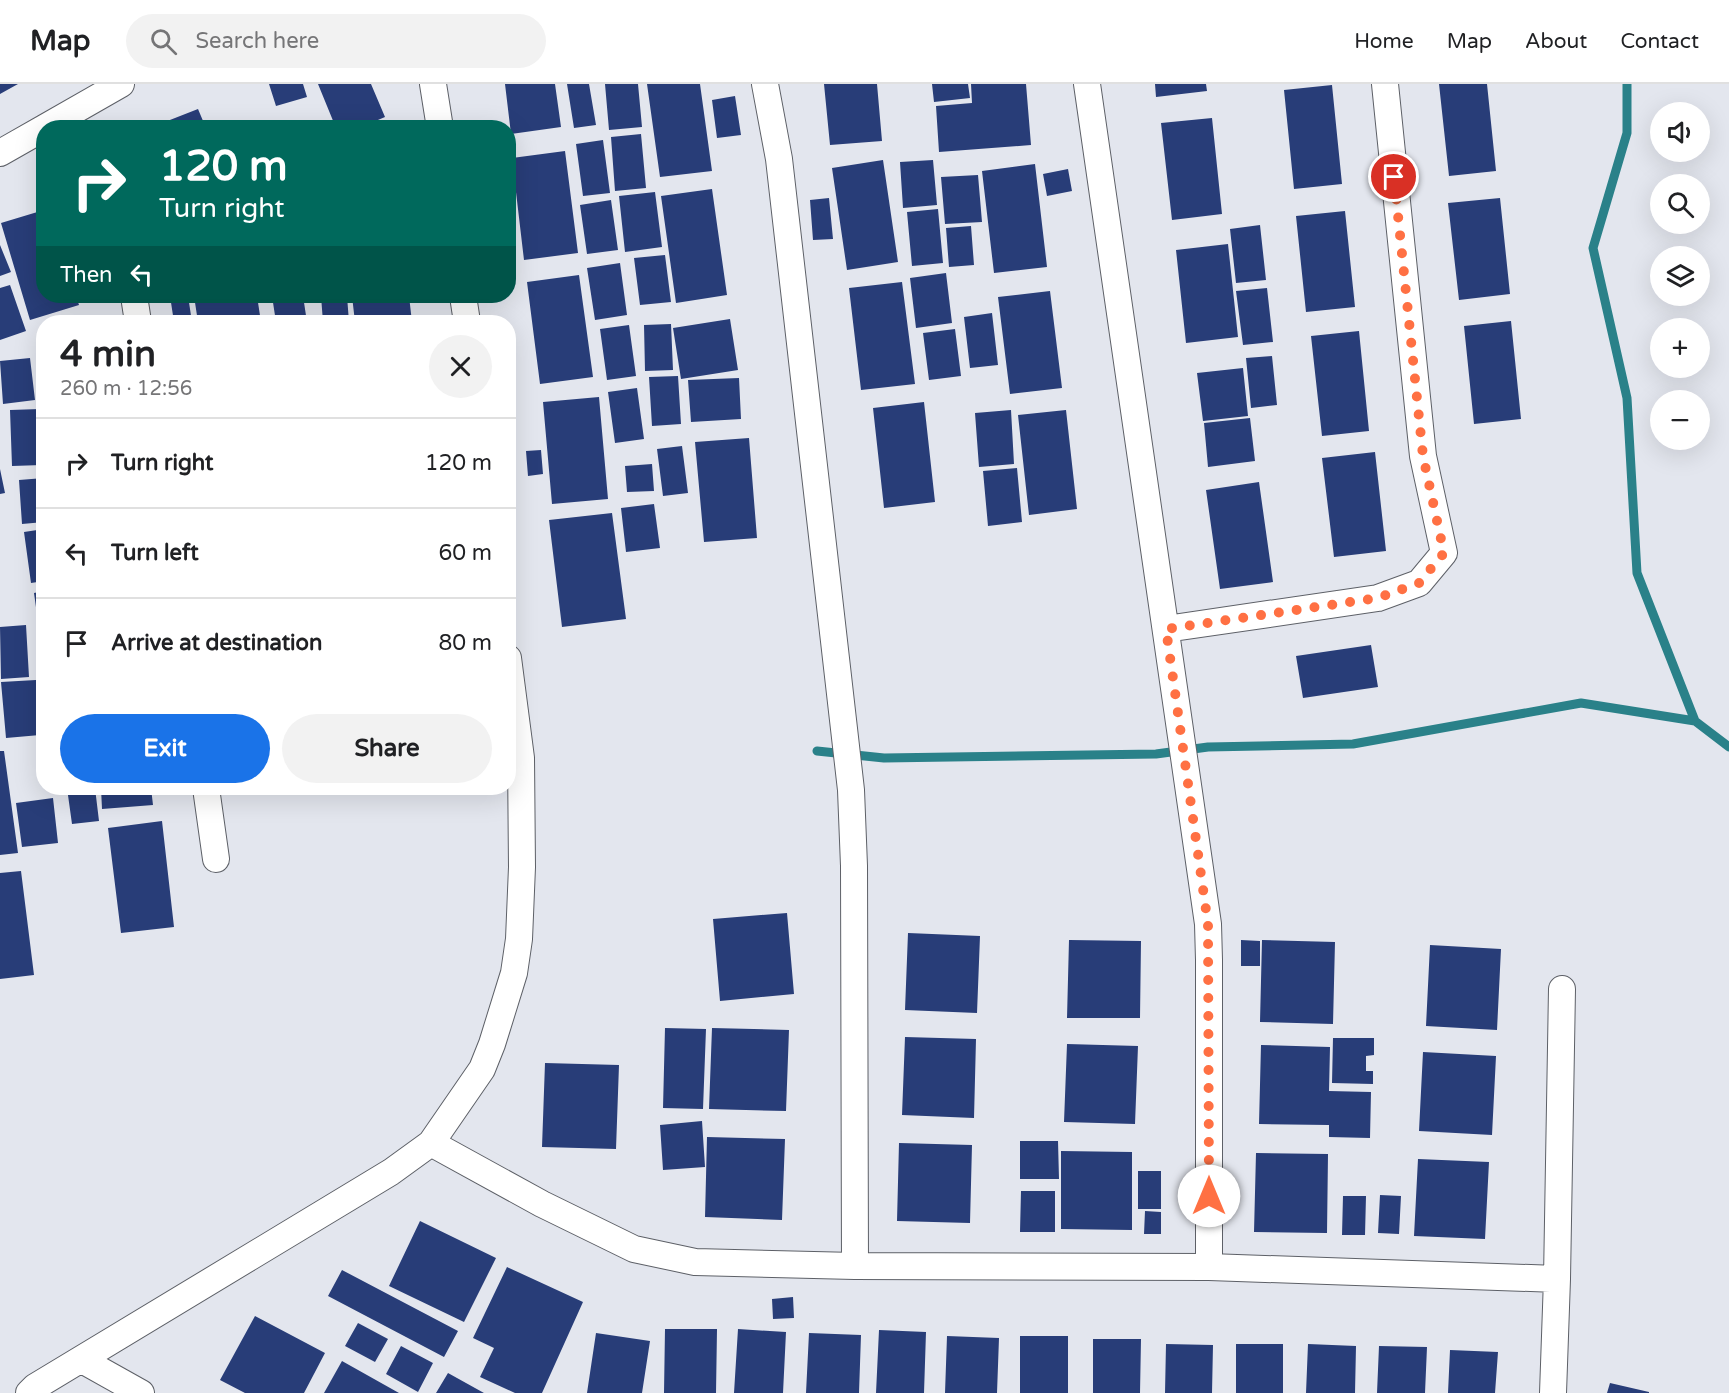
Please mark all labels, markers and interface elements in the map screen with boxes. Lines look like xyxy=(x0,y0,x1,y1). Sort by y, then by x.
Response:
search box xyxy=(126,14,546,68)
text: Map xyxy=(30,24,90,58)
icon: search xyxy=(147,25,180,58)
text: Search here xyxy=(195,28,319,54)
text: Home xyxy=(1354,29,1414,54)
text: Map xyxy=(1447,29,1492,54)
text: About xyxy=(1525,29,1587,54)
text: Contact xyxy=(1620,29,1699,54)
map controls xyxy=(1650,102,1710,450)
button: sound xyxy=(1650,102,1710,162)
text: 120 m xyxy=(159,141,288,192)
icon: right xyxy=(60,144,138,222)
pin xyxy=(1368,151,1419,202)
icon: arrive xyxy=(1377,160,1410,193)
button: search xyxy=(1650,174,1710,234)
text: Turn right xyxy=(159,192,285,225)
button: layers xyxy=(1650,246,1710,306)
icon: left xyxy=(125,258,158,291)
text: Then xyxy=(60,262,113,288)
button: + xyxy=(1650,318,1710,378)
text: 4 min xyxy=(60,333,156,376)
button: close xyxy=(429,335,492,398)
text: 260 m · 12:56 xyxy=(60,377,192,401)
button: − xyxy=(1650,390,1710,450)
icon: right xyxy=(60,447,93,480)
text: Turn right xyxy=(111,450,213,476)
text: 120 m xyxy=(425,450,492,476)
icon: left xyxy=(60,537,93,570)
text: Turn left xyxy=(111,540,199,566)
text: 60 m xyxy=(438,540,492,566)
icon: arrive xyxy=(60,627,93,660)
text: Arrive at destination xyxy=(111,630,322,656)
text: 80 m xyxy=(438,630,492,656)
button: Exit xyxy=(60,714,270,783)
button: Share xyxy=(282,714,492,783)
position arrow xyxy=(1177,1164,1241,1228)

